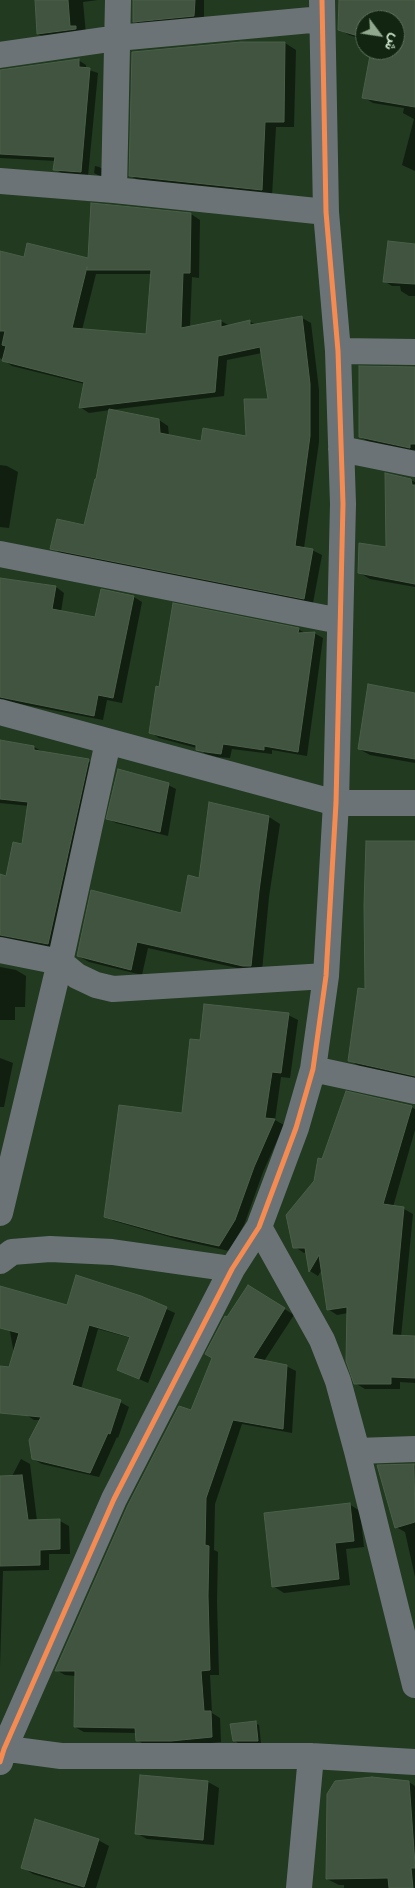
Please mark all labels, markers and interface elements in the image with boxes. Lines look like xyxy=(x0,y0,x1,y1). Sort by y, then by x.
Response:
north arrow xyxy=(355,10,405,60)
text: ش xyxy=(381,31,404,54)

